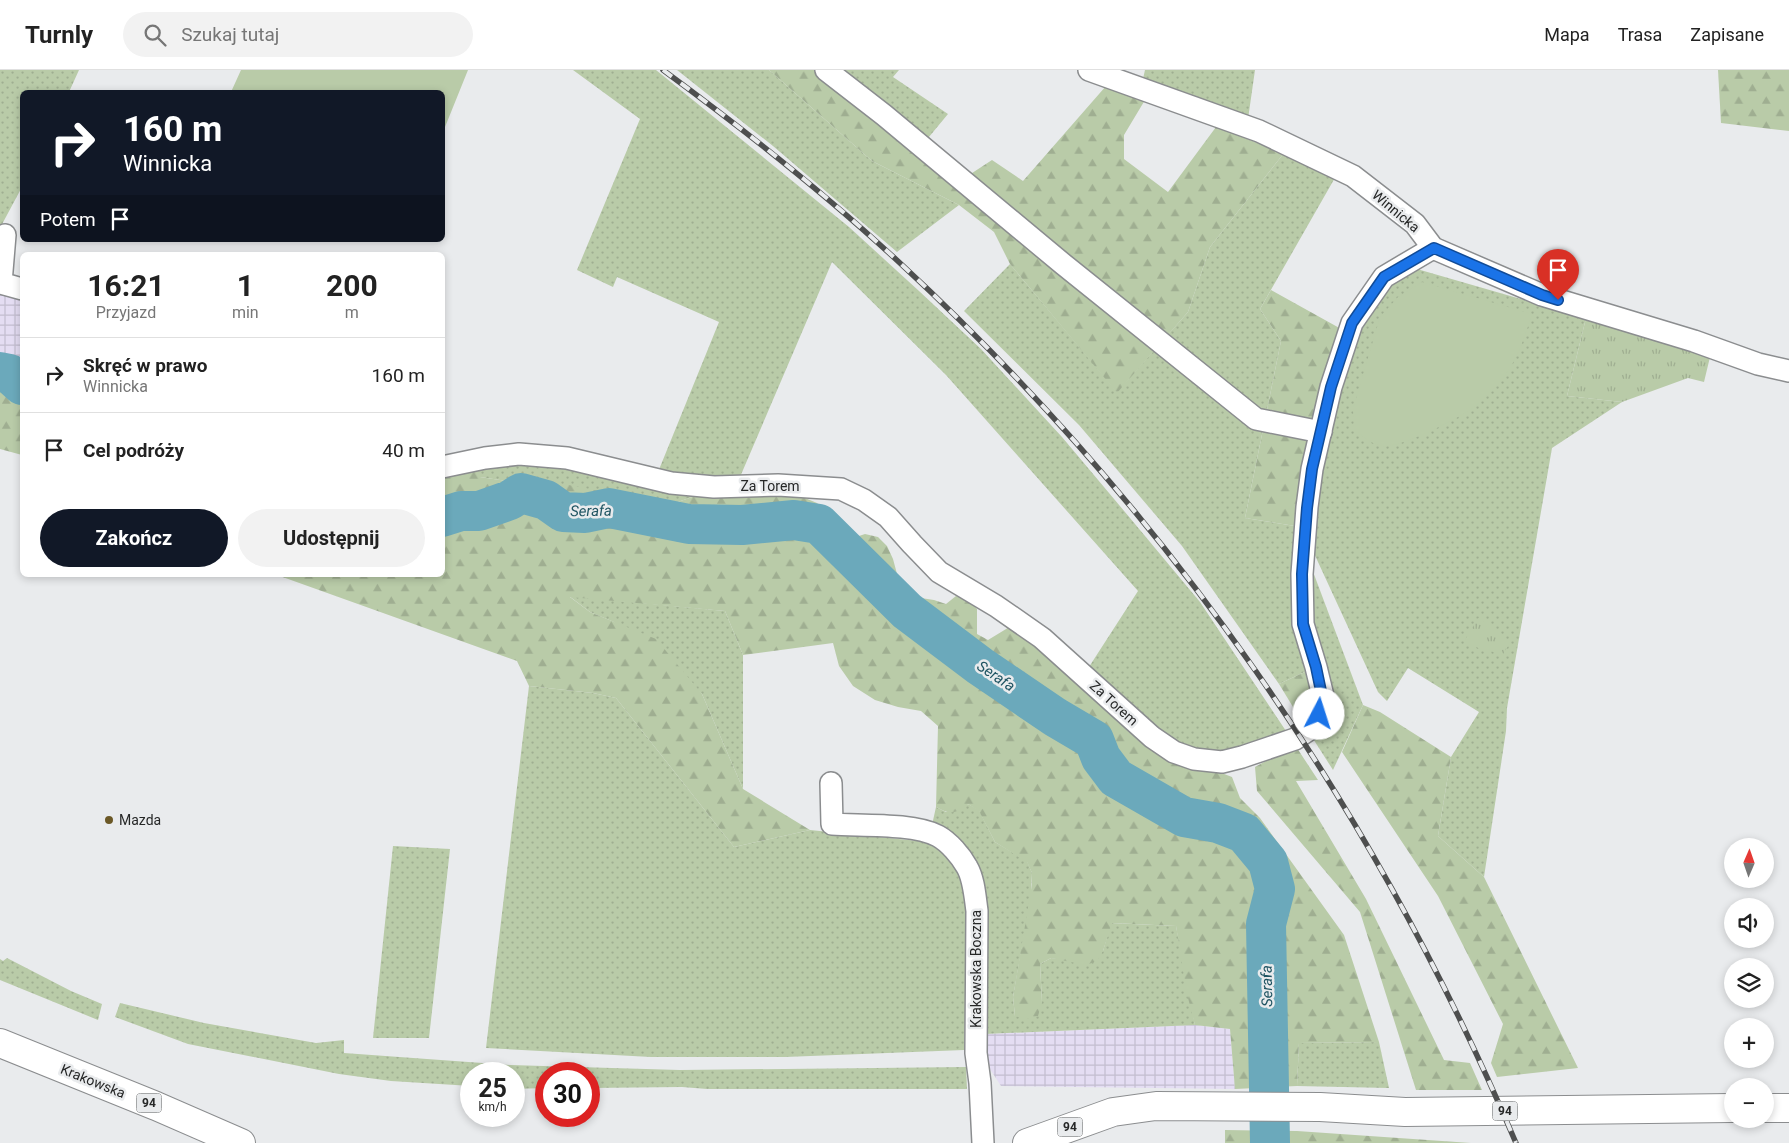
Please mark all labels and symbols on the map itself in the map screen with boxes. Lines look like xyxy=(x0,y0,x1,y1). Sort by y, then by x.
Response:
street label: Winnicka xyxy=(1369,187,1423,235)
pin xyxy=(1537,249,1579,300)
street label: Za Torem xyxy=(740,478,800,494)
water label: Serafa xyxy=(570,502,612,520)
water label: Serafa xyxy=(974,657,1018,695)
street label: Za Torem xyxy=(1087,677,1141,729)
position arrow xyxy=(1292,687,1344,739)
place label: Mazda xyxy=(119,812,161,828)
marker: Mazda xyxy=(103,814,115,826)
north arrow xyxy=(1724,838,1774,888)
street label: Krakowska Boczna xyxy=(968,910,984,1028)
water label: Serafa xyxy=(1258,965,1276,1007)
street label: Krakowska xyxy=(58,1061,128,1101)
speed limit sign: 30 xyxy=(535,1062,600,1127)
road number: 94 xyxy=(136,1094,162,1112)
road number: 94 xyxy=(1492,1102,1518,1120)
road number: 94 xyxy=(1058,1118,1082,1136)

